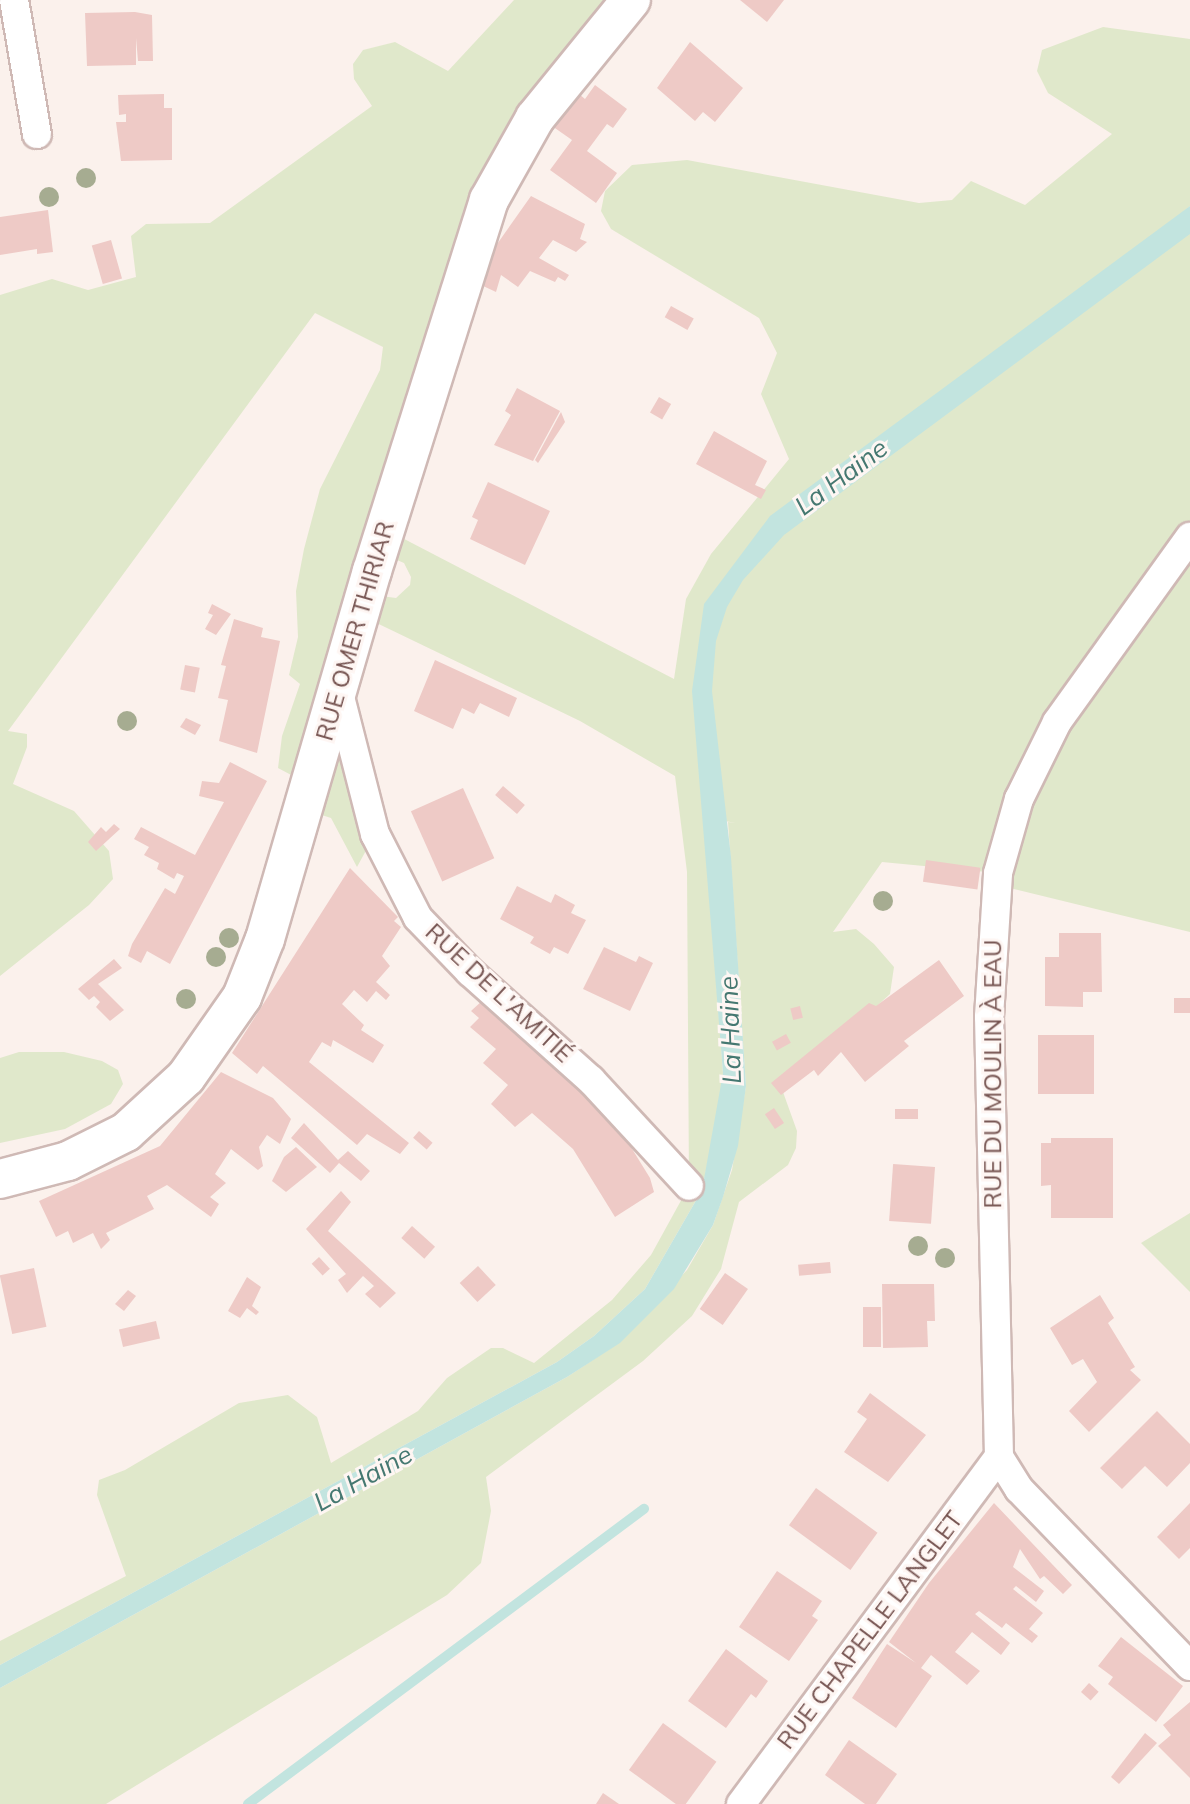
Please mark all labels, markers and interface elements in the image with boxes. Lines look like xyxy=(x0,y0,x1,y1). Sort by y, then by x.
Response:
water label: La Haine xyxy=(789,432,893,522)
street label: RUE OMER THIRIAR xyxy=(310,518,400,744)
street label: RUE DE L'AMITIÉ xyxy=(420,918,578,1068)
street label: RUE DU MOULIN À EAU xyxy=(979,939,1007,1209)
water label: La Haine xyxy=(713,976,747,1084)
water label: La Haine xyxy=(308,1438,418,1518)
street label: RUE CHAPELLE LANGLET xyxy=(771,1505,969,1755)

